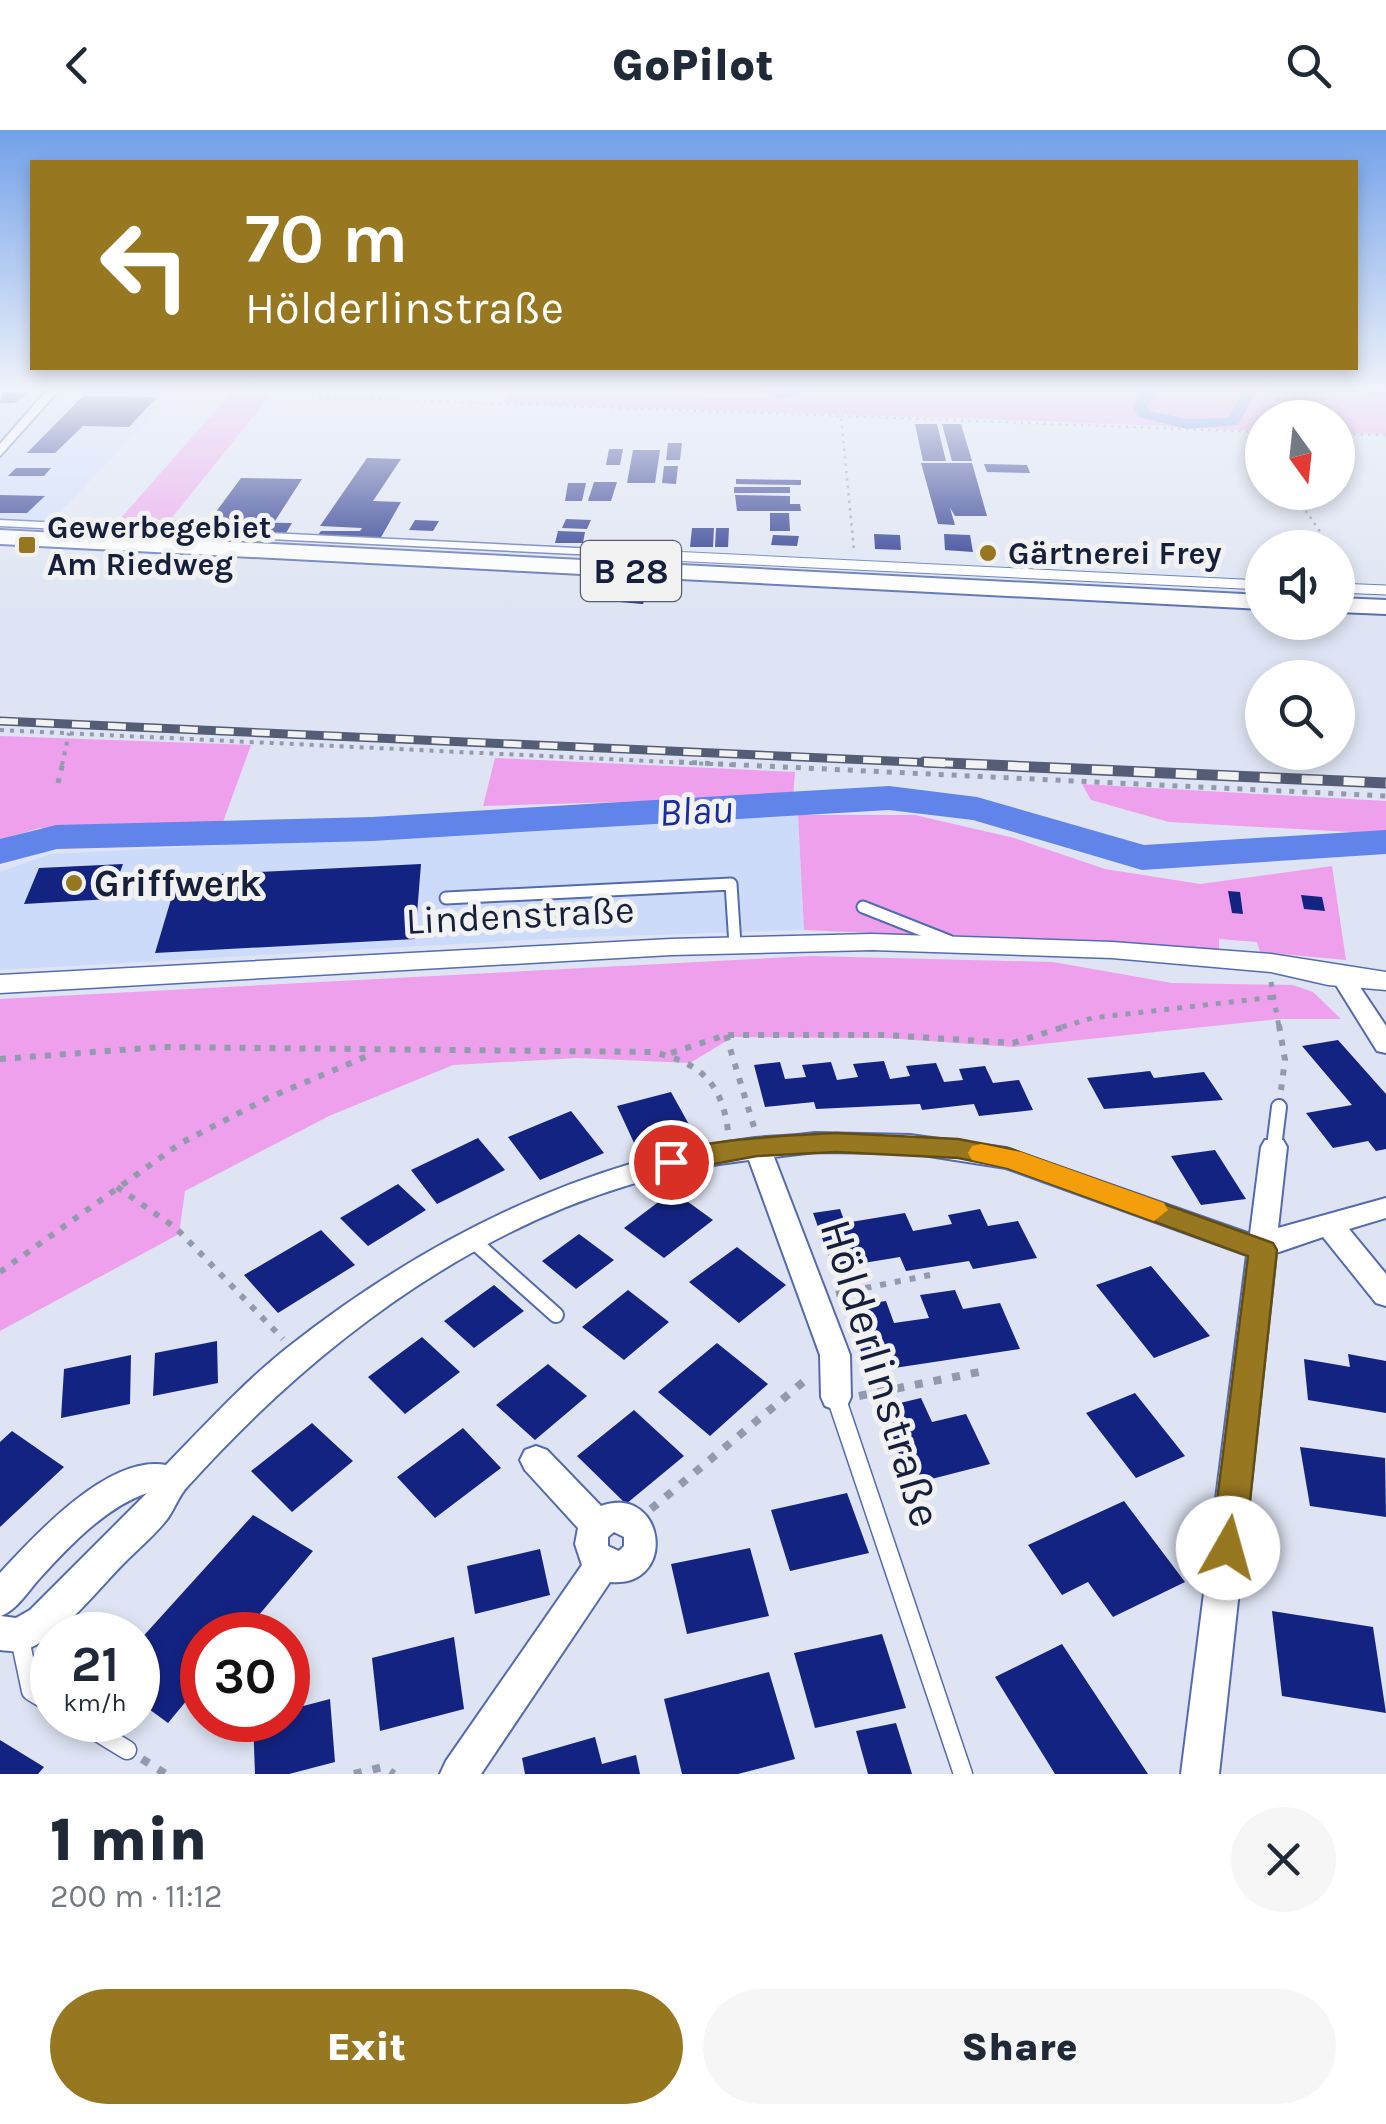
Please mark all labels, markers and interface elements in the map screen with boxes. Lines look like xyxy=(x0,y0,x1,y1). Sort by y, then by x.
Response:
icon: back xyxy=(50,38,105,93)
icon: search xyxy=(1281,38,1336,93)
text: GoPilot xyxy=(612,39,774,91)
text: 70 m xyxy=(245,198,408,280)
icon: left xyxy=(80,200,210,330)
text: Hölderlinstraße xyxy=(245,282,564,334)
north arrow xyxy=(1245,400,1355,510)
map controls xyxy=(1245,400,1355,770)
place label: Gewerbegebiet Am Riedweg xyxy=(47,509,271,583)
button: sound xyxy=(1245,530,1355,640)
marker: Gewerbegebiet Am Riedweg xyxy=(16,534,38,556)
place label: Gärtnerei Frey xyxy=(1008,535,1222,572)
road number: B 28 xyxy=(581,541,681,601)
marker: Gärtnerei Frey xyxy=(977,542,999,564)
button: search xyxy=(1245,660,1355,770)
water label: Blau xyxy=(658,785,734,836)
place label: Griffwerk xyxy=(94,861,261,906)
marker: Griffwerk xyxy=(63,872,85,894)
street label: Lindenstraße xyxy=(405,887,635,944)
pin xyxy=(629,1120,714,1205)
icon: arrive xyxy=(644,1135,699,1190)
street label: Hölderlinstraße xyxy=(810,1213,953,1533)
position arrow xyxy=(1176,1496,1280,1600)
speed limit sign: 30 xyxy=(180,1612,310,1742)
text: 21 xyxy=(71,1635,119,1694)
text: km/h xyxy=(63,1688,127,1717)
text: 1 min xyxy=(50,1805,207,1875)
button: close xyxy=(1231,1807,1336,1912)
text: 200 m · 11:12 xyxy=(50,1878,223,1915)
button: Exit xyxy=(50,1989,683,2104)
button: Share xyxy=(703,1989,1336,2104)

